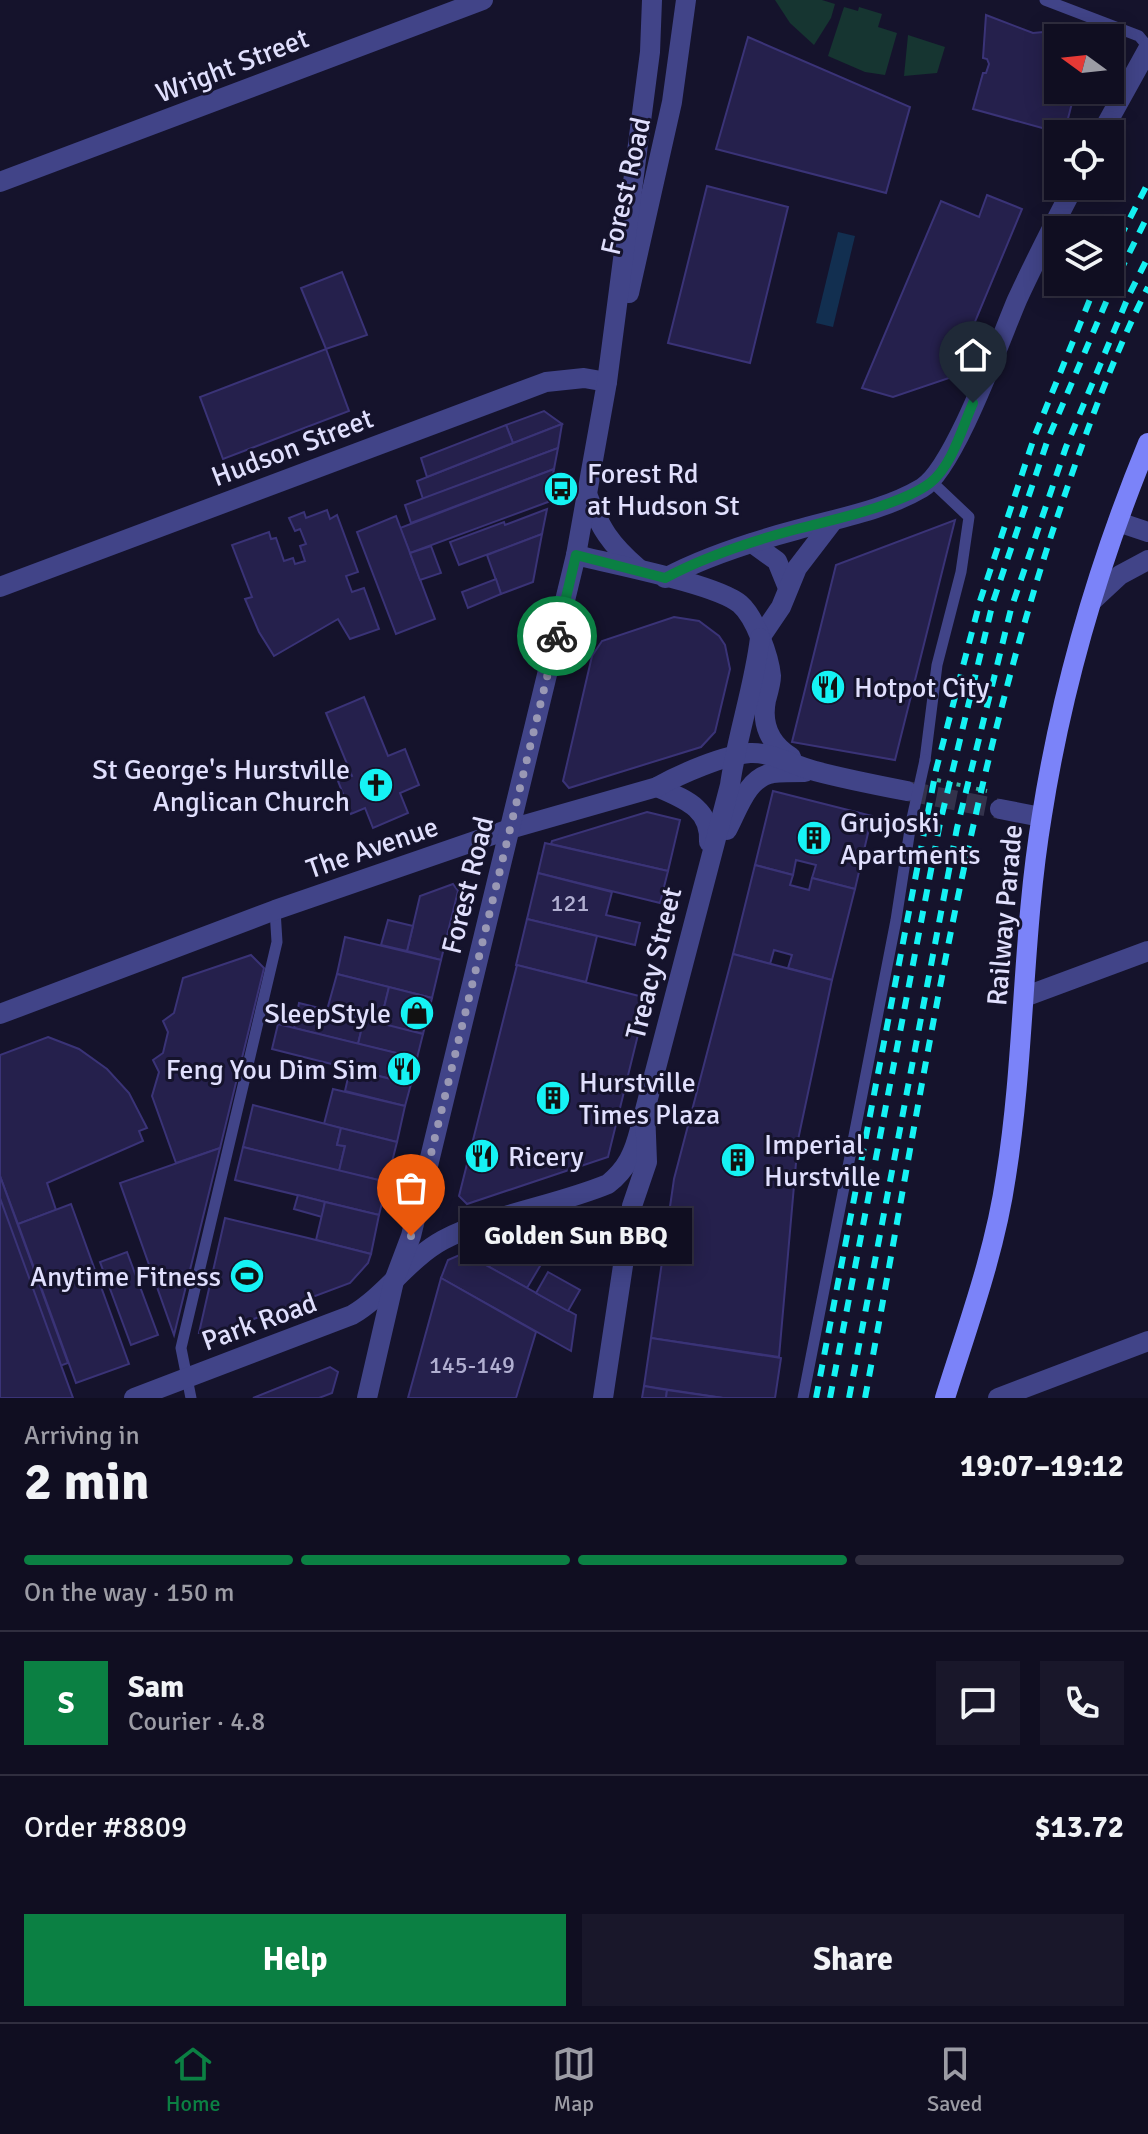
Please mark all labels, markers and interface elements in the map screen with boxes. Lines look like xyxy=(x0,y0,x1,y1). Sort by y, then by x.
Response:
street label: Wright Street xyxy=(151,21,314,111)
north arrow xyxy=(1044,24,1124,104)
map controls xyxy=(1044,24,1124,296)
street label: Forest Road xyxy=(594,114,658,258)
button: locate xyxy=(1044,120,1124,200)
button: layers xyxy=(1044,216,1124,296)
pin xyxy=(939,321,1007,403)
icon: home xyxy=(951,333,995,377)
street label: Hudson Street xyxy=(207,401,378,494)
place label: Forest Rd at Hudson St xyxy=(587,457,740,523)
bus stop icon: Forest Rd at Hudson St xyxy=(542,470,580,508)
courier xyxy=(517,596,597,676)
icon: bike xyxy=(535,614,579,658)
restaurant icon: Hotpot City xyxy=(809,668,847,706)
place label: Hotpot City xyxy=(854,671,989,705)
place label: St George's Hurstville Anglican Church xyxy=(92,753,350,819)
church icon: St George's Hurstville Anglican Church xyxy=(357,766,395,804)
place label: Grujoski Apartments xyxy=(840,806,981,872)
street label: The Avenue xyxy=(302,810,443,886)
street label: Forest Road xyxy=(435,813,501,957)
building icon: Grujoski Apartments xyxy=(795,819,833,857)
street label: Railway Parade xyxy=(980,823,1030,1007)
street label: Treacy Street xyxy=(619,883,689,1043)
house number: 121 xyxy=(551,888,589,918)
shop icon: SleepStyle xyxy=(398,994,436,1032)
place label: SleepStyle xyxy=(264,997,391,1031)
restaurant icon: Feng You Dim Sim xyxy=(385,1050,423,1088)
place label: Feng You Dim Sim xyxy=(166,1053,378,1087)
place label: Hurstville Times Plaza xyxy=(579,1066,720,1132)
building icon: Hurstville Times Plaza xyxy=(534,1079,572,1117)
place label: Imperial Hurstville xyxy=(764,1128,881,1194)
restaurant icon: Ricery xyxy=(463,1137,501,1175)
place label: Ricery xyxy=(508,1140,584,1174)
building icon: Imperial Hurstville xyxy=(719,1141,757,1179)
pin xyxy=(377,1154,445,1236)
icon: bag xyxy=(389,1166,433,1210)
callout: Golden Sun BBQ xyxy=(459,1208,691,1264)
text: Golden Sun BBQ xyxy=(484,1220,668,1252)
sports icon: Anytime Fitness xyxy=(228,1257,266,1295)
place label: Anytime Fitness xyxy=(30,1260,221,1294)
street label: Park Road xyxy=(197,1285,321,1358)
house number: 145-149 xyxy=(429,1350,515,1380)
text: Arriving in xyxy=(24,1420,140,1452)
text: 19:07–19:12 xyxy=(960,1448,1124,1485)
text: 2 min xyxy=(24,1450,150,1514)
text: On the way · 150 m xyxy=(24,1577,234,1609)
button: chat xyxy=(936,1661,1020,1745)
button: phone xyxy=(1040,1661,1124,1745)
text: Sam xyxy=(128,1669,184,1706)
text: S xyxy=(58,1685,74,1722)
text: Courier · 4.8 xyxy=(128,1706,265,1738)
text: Order #8809 xyxy=(24,1809,187,1846)
text: $13.72 xyxy=(1034,1809,1124,1846)
button: Help xyxy=(24,1914,566,2006)
button: Share xyxy=(582,1914,1124,2006)
tab: Home xyxy=(166,2042,220,2117)
tab: Map xyxy=(552,2042,596,2117)
tab: Saved xyxy=(927,2042,982,2117)

